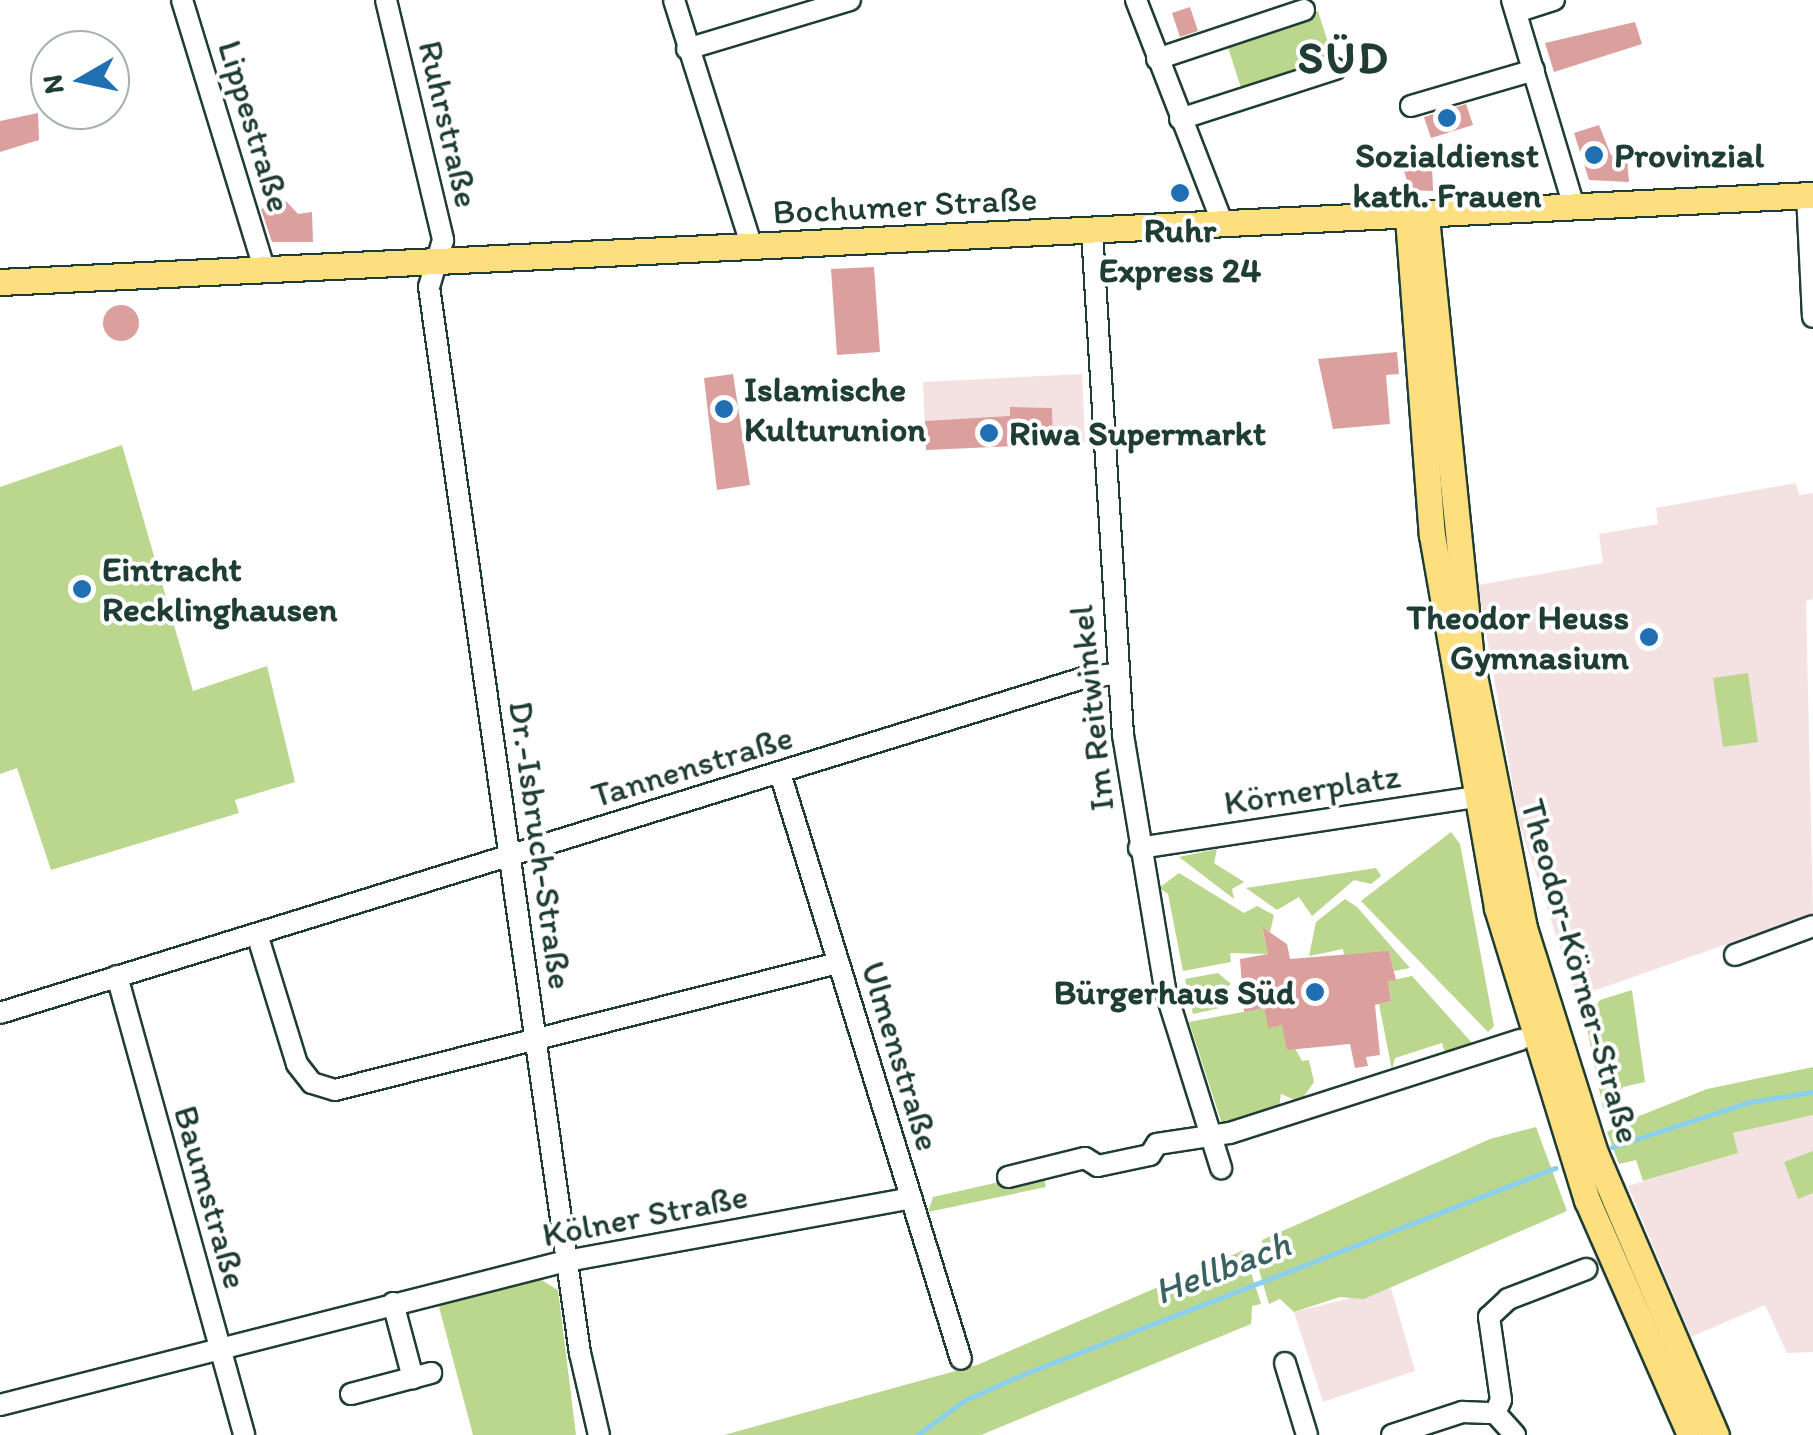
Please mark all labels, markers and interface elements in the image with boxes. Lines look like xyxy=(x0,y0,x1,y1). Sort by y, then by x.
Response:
north arrow xyxy=(30,30,130,130)
district label: SÜD xyxy=(1298,31,1390,85)
street label: Lippestraße xyxy=(209,35,301,217)
street label: Ruhrstraße xyxy=(409,36,489,212)
text: N xyxy=(34,72,71,96)
marker: Sozialdienst kath. Frauen xyxy=(1436,107,1458,129)
place label: Sozialdienst kath. Frauen xyxy=(1353,134,1541,216)
place label: Provinzial xyxy=(1614,134,1764,176)
marker: Provinzial xyxy=(1583,144,1605,166)
street label: Bochumer Straße xyxy=(772,177,1038,233)
marker: Ruhr Express 24 xyxy=(1169,182,1191,204)
place label: Ruhr Express 24 xyxy=(1099,209,1261,291)
place label: Islamische Kulturunion xyxy=(744,368,926,450)
marker: Islamische Kulturunion xyxy=(713,398,735,420)
place label: Riwa Supermarkt xyxy=(1009,412,1268,454)
marker: Riwa Supermarkt xyxy=(978,422,1000,444)
place label: Eintracht Recklinghausen xyxy=(102,548,337,630)
marker: Eintracht Recklinghausen xyxy=(71,578,93,600)
place label: Theodor Heuss Gymnasium xyxy=(1407,596,1629,678)
street label: Im Reitwinkel xyxy=(1059,603,1123,813)
marker: Theodor Heuss Gymnasium xyxy=(1638,626,1660,648)
street label: Dr.-Isbruch-Straße xyxy=(500,698,582,992)
street label: Tannenstraße xyxy=(586,715,798,817)
street label: Körnerplatz xyxy=(1221,754,1403,824)
street label: Theodor-Körner-Straße xyxy=(1512,794,1650,1148)
street label: Ulmenstraße xyxy=(852,956,950,1156)
place label: Bürgerhaus Süd xyxy=(1053,971,1295,1013)
marker: Bürgerhaus Süd xyxy=(1304,981,1326,1003)
street label: Baumstraße xyxy=(165,1101,257,1293)
street label: Kölner Straße xyxy=(538,1174,752,1256)
water label: Hellbach xyxy=(1148,1221,1296,1315)

